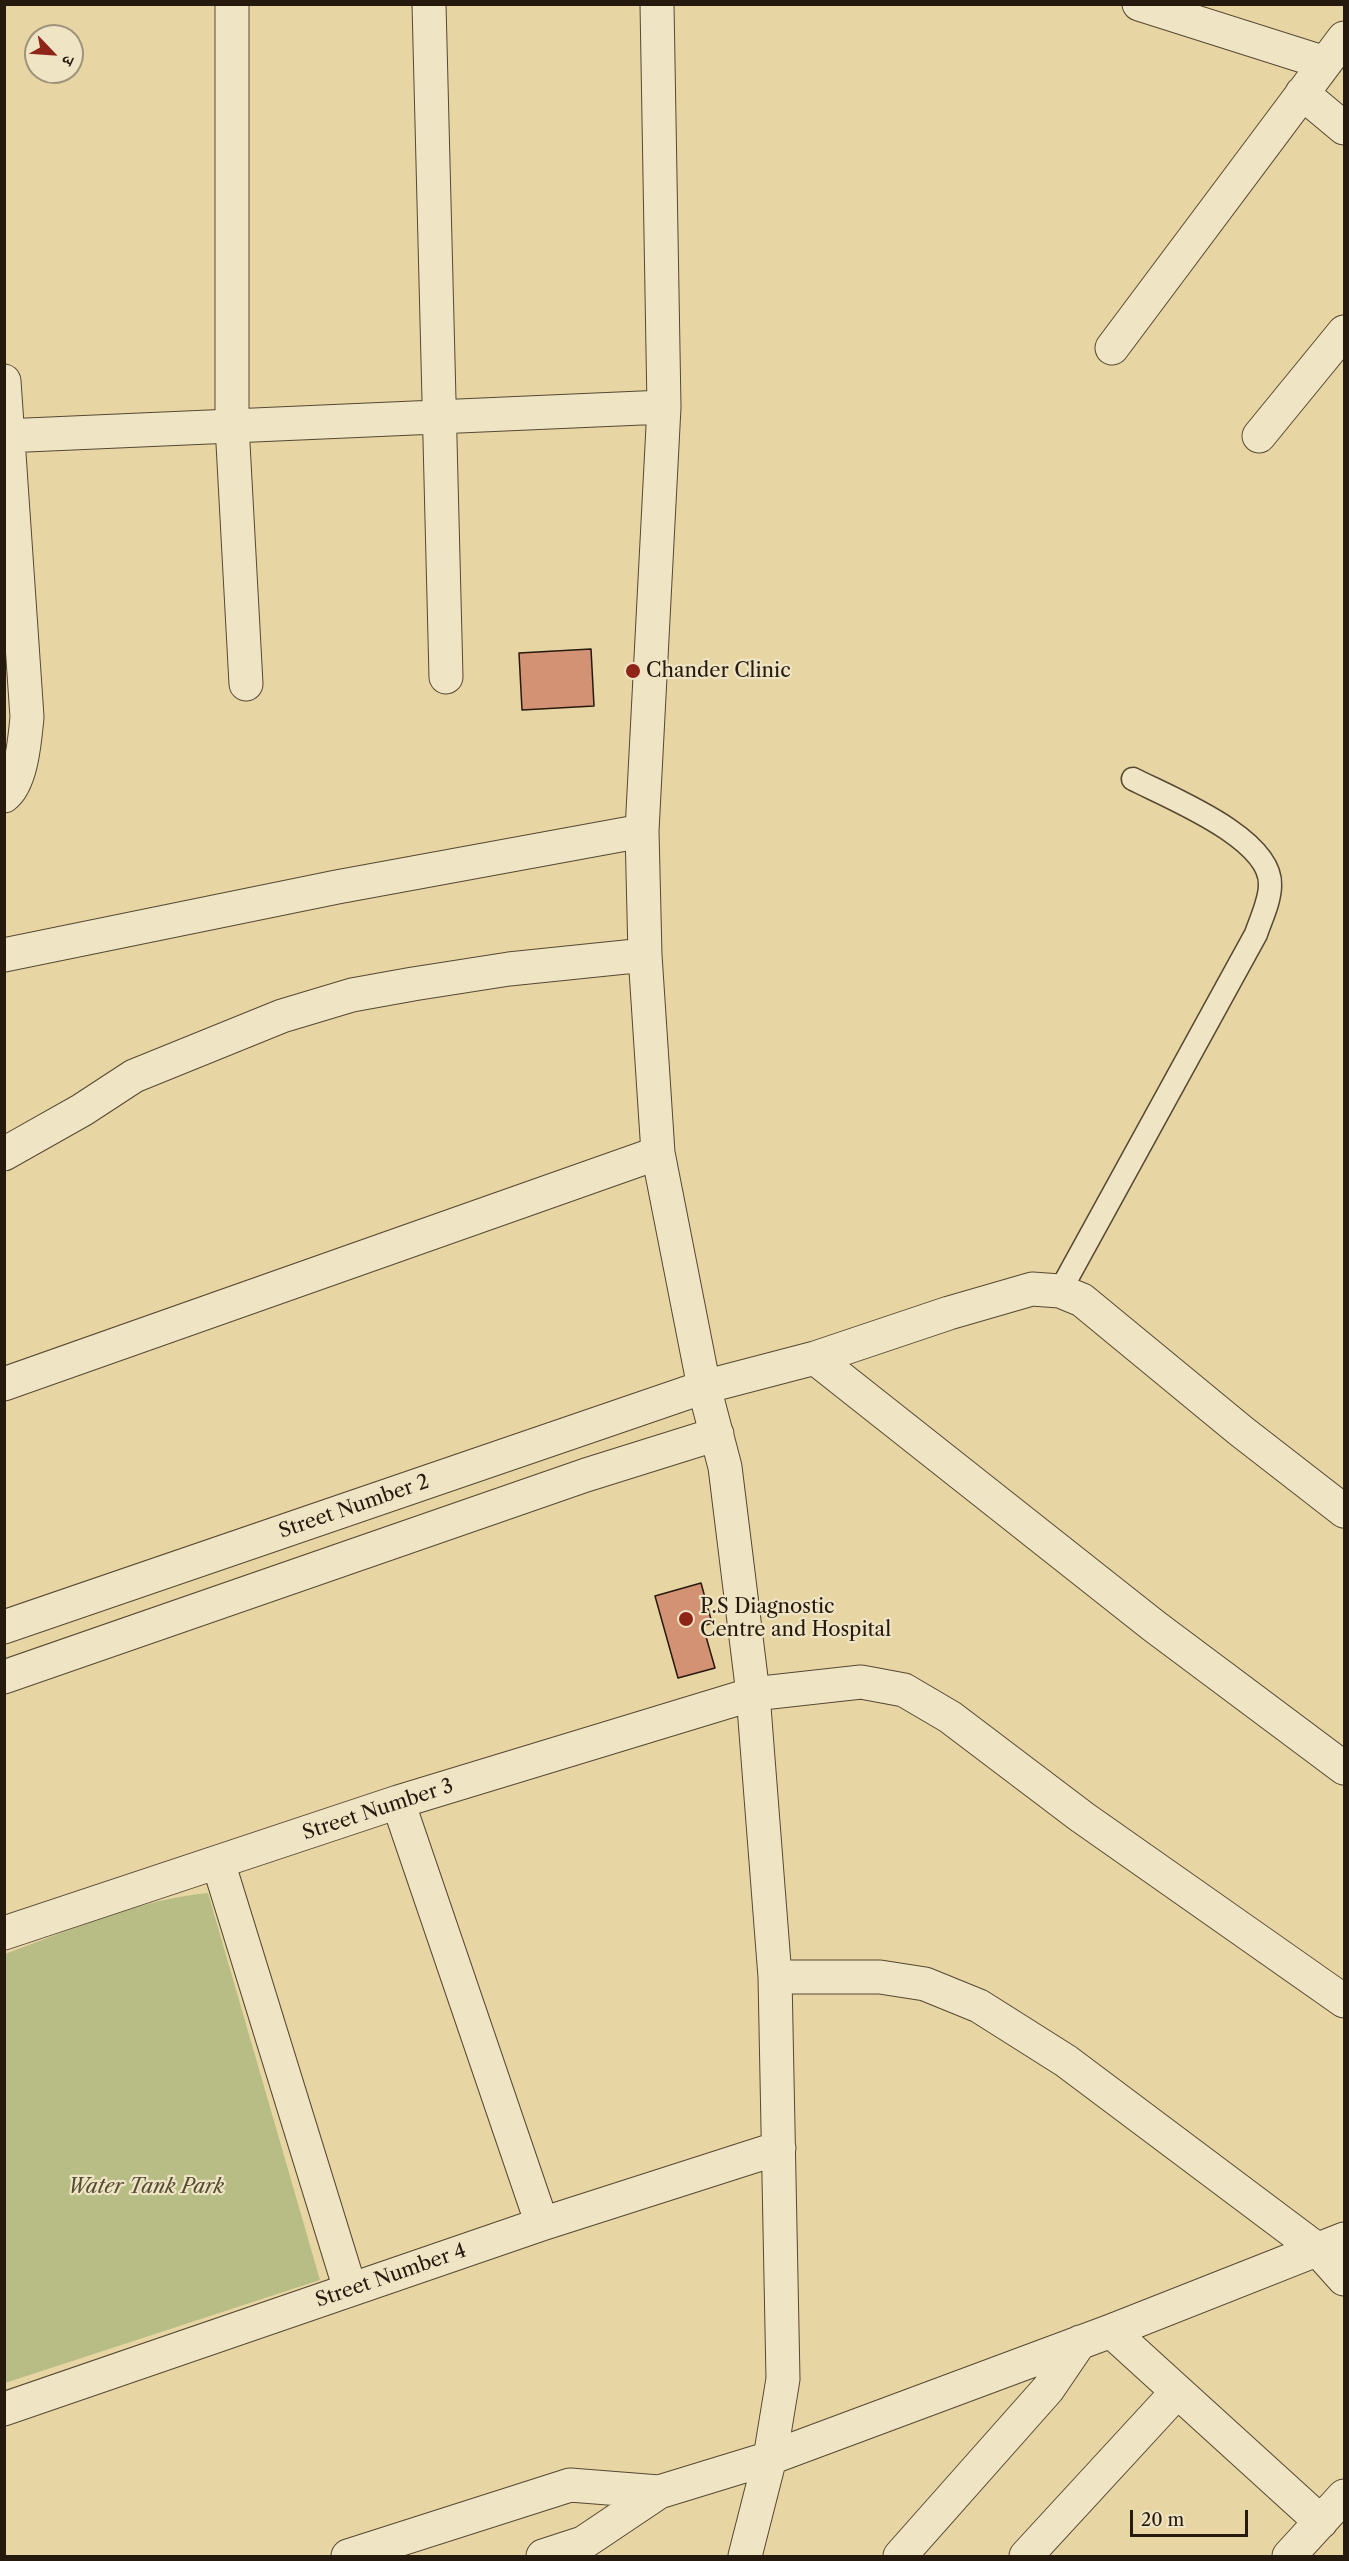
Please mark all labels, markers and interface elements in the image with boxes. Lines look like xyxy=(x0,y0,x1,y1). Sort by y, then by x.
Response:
north arrow xyxy=(24,24,84,84)
text: उ xyxy=(58,53,79,69)
place label: Chander Clinic xyxy=(646,659,791,683)
marker: Chander Clinic xyxy=(624,662,642,680)
street label: Street Number 2 xyxy=(276,1470,432,1544)
place label: P.S Diagnostic Centre and Hospital xyxy=(700,1595,891,1642)
marker: P.S Diagnostic Centre and Hospital xyxy=(677,1610,695,1628)
street label: Street Number 3 xyxy=(300,1774,456,1846)
park label: Water Tank Park xyxy=(68,2175,224,2199)
street label: Street Number 4 xyxy=(313,2239,469,2313)
scale bar xyxy=(1133,2498,1252,2536)
text: 20 m xyxy=(1141,2509,1184,2531)

